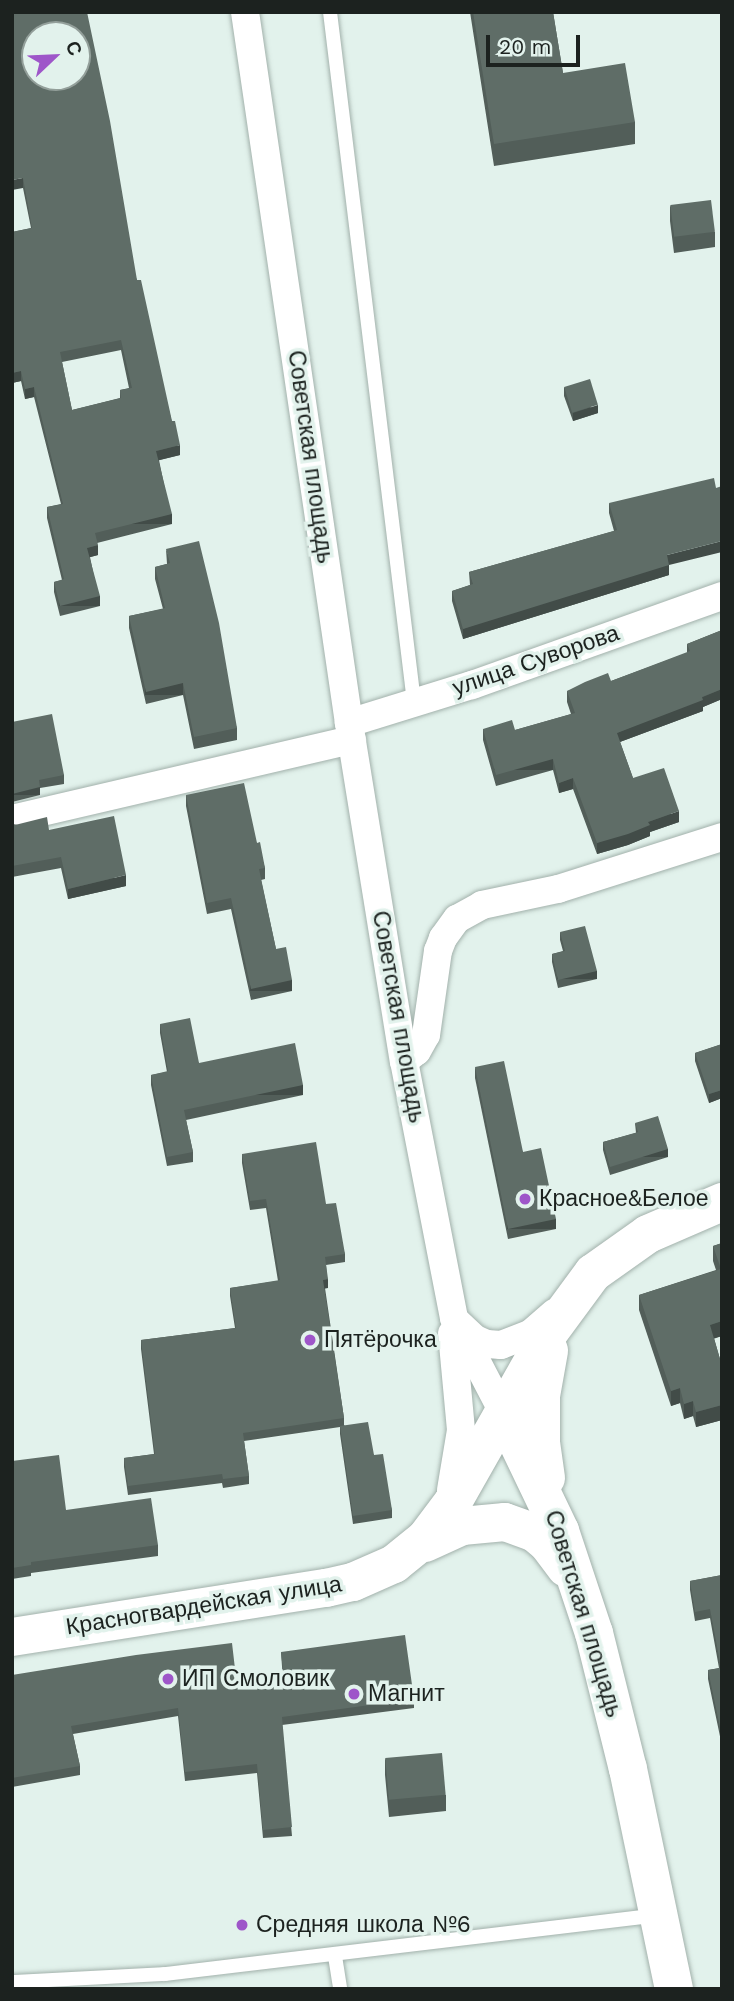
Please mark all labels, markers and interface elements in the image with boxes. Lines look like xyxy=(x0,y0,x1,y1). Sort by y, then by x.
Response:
north arrow xyxy=(21,21,91,91)
scale bar xyxy=(489,21,584,65)
text: 20 m xyxy=(499,34,551,59)
text: С xyxy=(61,38,87,59)
street label: Советская площадь xyxy=(281,349,339,565)
street label: улица Суворова xyxy=(449,620,623,702)
street label: Советская площадь xyxy=(366,909,430,1125)
place label: Красное&Белое xyxy=(539,1185,708,1213)
marker: Красное&Белое xyxy=(517,1191,533,1207)
place label: Пятёрочка xyxy=(324,1326,437,1354)
marker: Пятёрочка xyxy=(302,1332,318,1348)
street label: Советская площадь xyxy=(538,1507,628,1721)
street label: Красногвардейская улица xyxy=(64,1571,344,1641)
place label: ИП Смоловик xyxy=(182,1665,329,1693)
marker: ИП Смоловик xyxy=(160,1671,176,1687)
place label: Магнит xyxy=(368,1680,445,1708)
marker: Магнит xyxy=(346,1686,362,1702)
place label: Средняя школа №6 xyxy=(256,1911,471,1939)
marker: Средняя школа №6 xyxy=(234,1917,250,1933)

